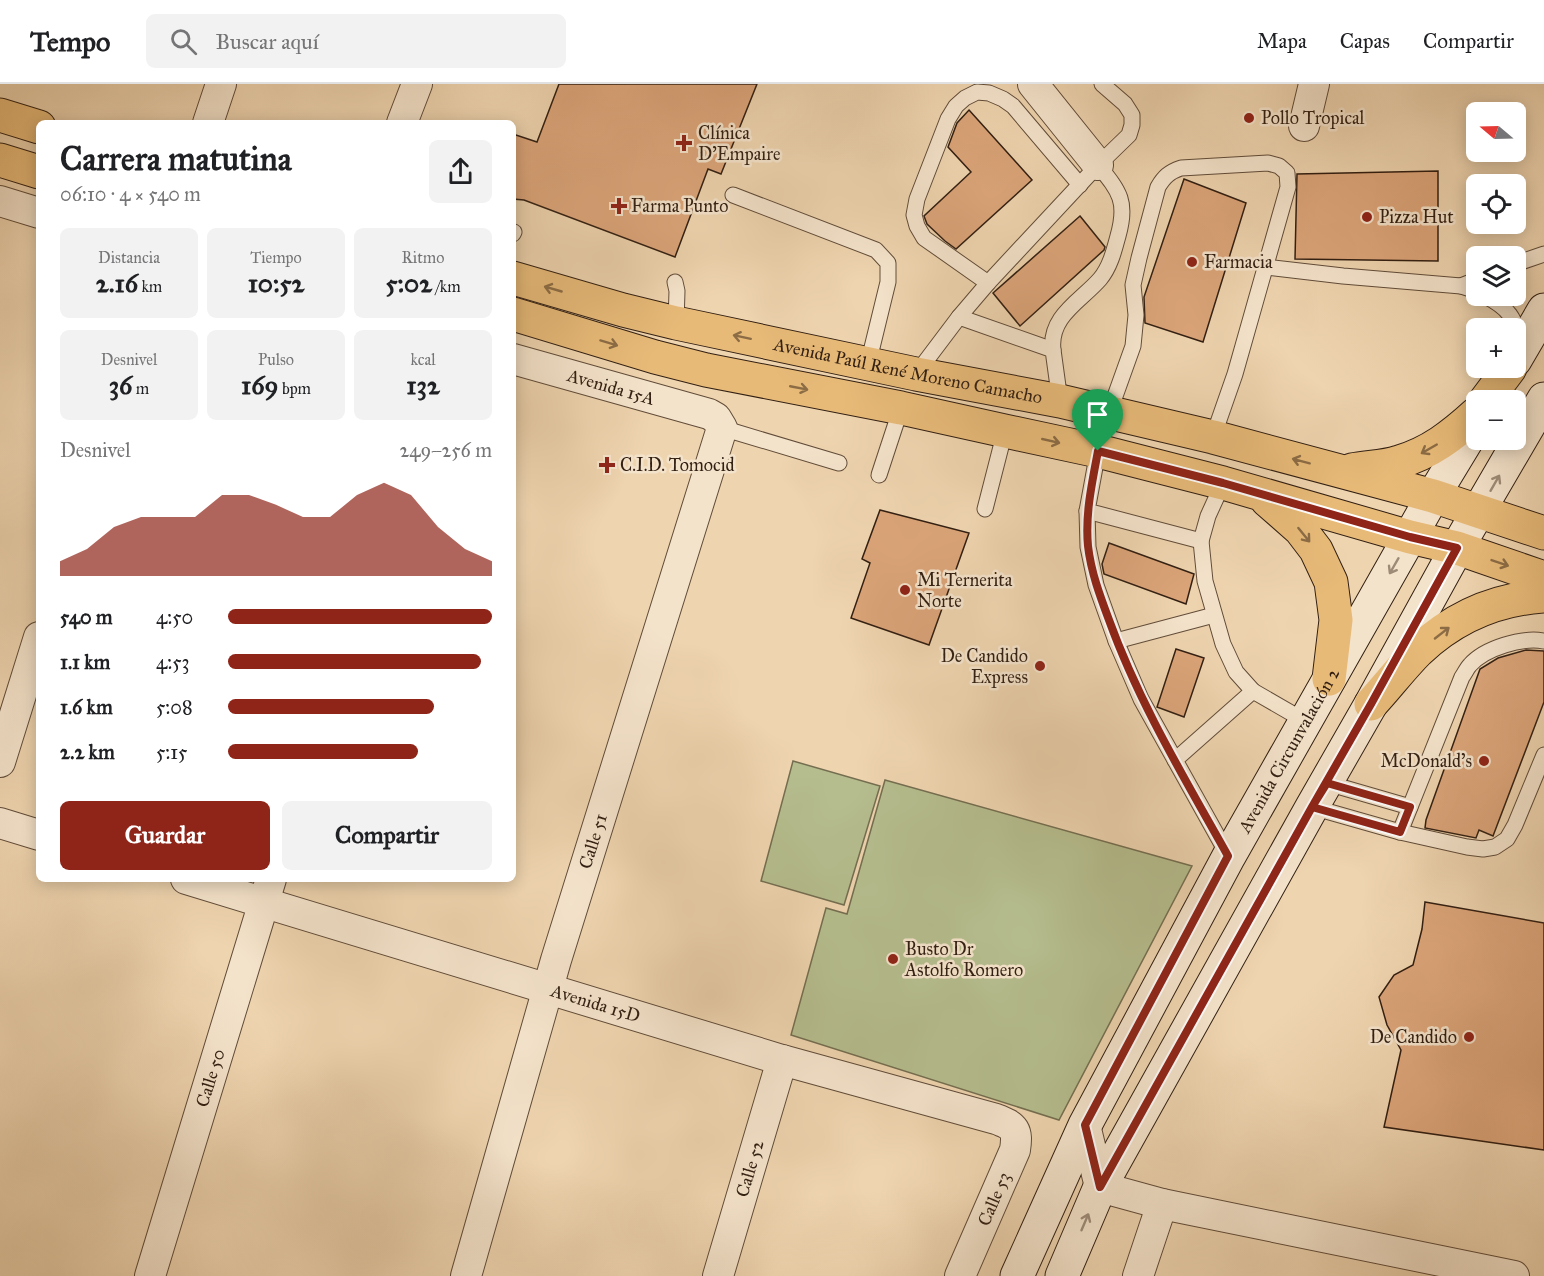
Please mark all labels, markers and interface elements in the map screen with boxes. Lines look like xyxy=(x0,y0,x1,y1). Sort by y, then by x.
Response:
search box xyxy=(146,14,566,68)
text: Tempo xyxy=(30,24,110,59)
icon: search xyxy=(167,25,200,58)
text: Buscar aquí xyxy=(215,28,319,55)
text: Mapa xyxy=(1257,28,1307,54)
text: Capas xyxy=(1340,28,1390,54)
text: Compartir xyxy=(1423,28,1514,54)
north arrow xyxy=(1466,102,1526,162)
map controls xyxy=(1466,102,1526,450)
place label: Pollo Tropical xyxy=(1261,107,1365,129)
marker: Pollo Tropical xyxy=(1242,111,1256,125)
place label: Clínica D'Empaire xyxy=(698,122,780,165)
marker: Clínica D'Empaire xyxy=(675,134,693,152)
text: Carrera matutina xyxy=(60,139,292,179)
button: share xyxy=(429,140,492,203)
button: locate xyxy=(1466,174,1526,234)
text: 06:10 · 4 × 540 m xyxy=(60,182,201,206)
place label: Farma Punto xyxy=(631,195,728,217)
marker: Farma Punto xyxy=(612,199,626,213)
place label: Pizza Hut xyxy=(1379,206,1454,228)
marker: Pizza Hut xyxy=(1360,210,1374,224)
button: layers xyxy=(1466,246,1526,306)
text: Distancia xyxy=(98,248,160,267)
text: Tiempo xyxy=(250,248,302,267)
text: Ritmo xyxy=(402,248,444,267)
place label: Farmacia xyxy=(1204,251,1273,273)
marker: Farmacia xyxy=(1185,255,1199,269)
text: 2.16 xyxy=(96,267,138,299)
text: 10:52 xyxy=(248,267,304,299)
text: 5:02 xyxy=(385,267,432,299)
text: km xyxy=(138,277,162,296)
text: /km xyxy=(432,277,461,296)
one-way arrow xyxy=(544,283,563,294)
button: + xyxy=(1466,318,1526,378)
one-way arrow xyxy=(733,331,752,342)
street label: Avenida Paúl René Moreno Camacho xyxy=(771,333,1044,408)
one-way arrow xyxy=(599,338,618,349)
text: Desnivel xyxy=(101,350,157,369)
text: Pulso xyxy=(258,350,294,369)
text: kcal xyxy=(410,350,436,369)
street label: Avenida 15A xyxy=(564,364,657,410)
text: 36 xyxy=(109,369,132,401)
text: 169 xyxy=(241,369,278,401)
text: 132 xyxy=(406,369,440,401)
text: m xyxy=(132,379,149,398)
text: bpm xyxy=(278,379,311,398)
one-way arrow xyxy=(788,383,808,394)
pin xyxy=(1072,389,1123,451)
button: − xyxy=(1466,390,1526,450)
icon: arrive xyxy=(1081,398,1114,431)
one-way arrow xyxy=(1041,436,1060,447)
text: Desnivel xyxy=(60,438,131,462)
text: 249–256 m xyxy=(399,438,492,462)
one-way arrow xyxy=(1421,443,1438,455)
place label: C.I.D. Tomocid xyxy=(620,454,735,476)
one-way arrow xyxy=(1292,455,1311,466)
marker: C.I.D. Tomocid xyxy=(598,456,616,474)
one-way arrow xyxy=(1490,475,1502,492)
one-way arrow xyxy=(1297,527,1311,542)
one-way arrow xyxy=(1388,557,1400,574)
one-way arrow xyxy=(1490,559,1509,570)
place label: Mi Ternerita Norte xyxy=(917,569,1013,612)
marker: Mi Ternerita Norte xyxy=(898,583,912,597)
text: 540 m xyxy=(60,605,113,629)
text: 4:50 xyxy=(156,605,193,629)
one-way arrow xyxy=(1433,626,1449,639)
place label: De Candido Express xyxy=(941,645,1028,688)
text: 1.1 km xyxy=(60,650,110,674)
text: 4:53 xyxy=(156,650,189,674)
marker: De Candido Express xyxy=(1033,659,1047,673)
street label: Avenida Circunvalación 2 xyxy=(1233,664,1344,838)
text: 1.6 km xyxy=(60,695,113,719)
text: 5:08 xyxy=(156,695,193,719)
text: 2.2 km xyxy=(60,740,115,764)
text: 5:15 xyxy=(156,740,187,764)
place label: McDonald's xyxy=(1381,750,1472,772)
marker: McDonald's xyxy=(1477,754,1491,768)
button: Guardar xyxy=(60,801,270,870)
button: Compartir xyxy=(282,801,492,870)
street label: Calle 51 xyxy=(574,811,612,871)
place label: Busto Dr Astolfo Romero xyxy=(904,938,1023,981)
marker: Busto Dr Astolfo Romero xyxy=(886,952,900,966)
street label: Avenida 15D xyxy=(547,979,643,1027)
place label: De Candido xyxy=(1370,1026,1457,1048)
marker: De Candido xyxy=(1462,1030,1476,1044)
street label: Calle 50 xyxy=(191,1046,230,1110)
street label: Calle 52 xyxy=(731,1137,769,1200)
street label: Calle 53 xyxy=(973,1169,1015,1229)
one-way arrow xyxy=(1080,1214,1091,1232)

